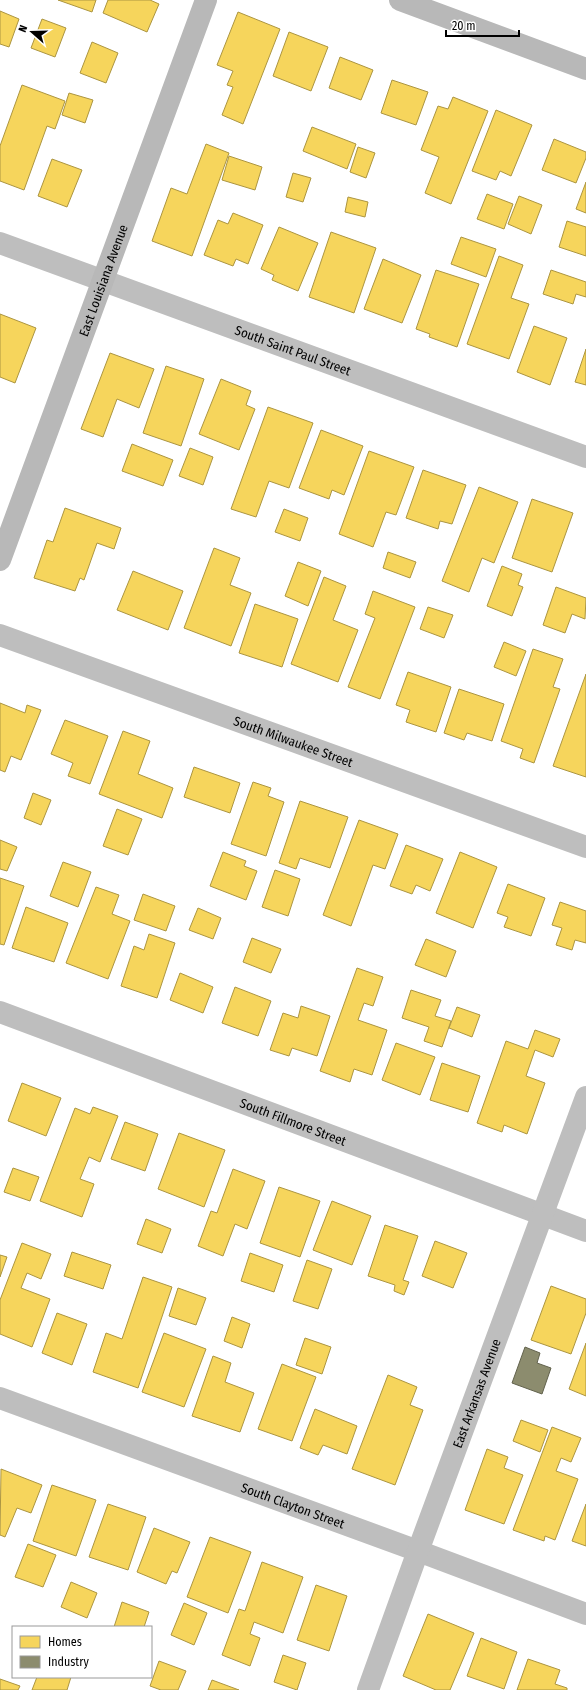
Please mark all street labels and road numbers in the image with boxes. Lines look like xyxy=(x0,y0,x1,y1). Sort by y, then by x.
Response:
street label: East Louisiana Avenue xyxy=(75,222,130,338)
street label: South Saint Paul Street xyxy=(233,322,354,378)
street label: South Milwaukee Street xyxy=(232,713,356,770)
street label: South Fillmore Street xyxy=(238,1095,349,1149)
street label: East Arkansas Avenue xyxy=(449,1337,503,1450)
street label: South Clayton Street xyxy=(239,1479,347,1531)

